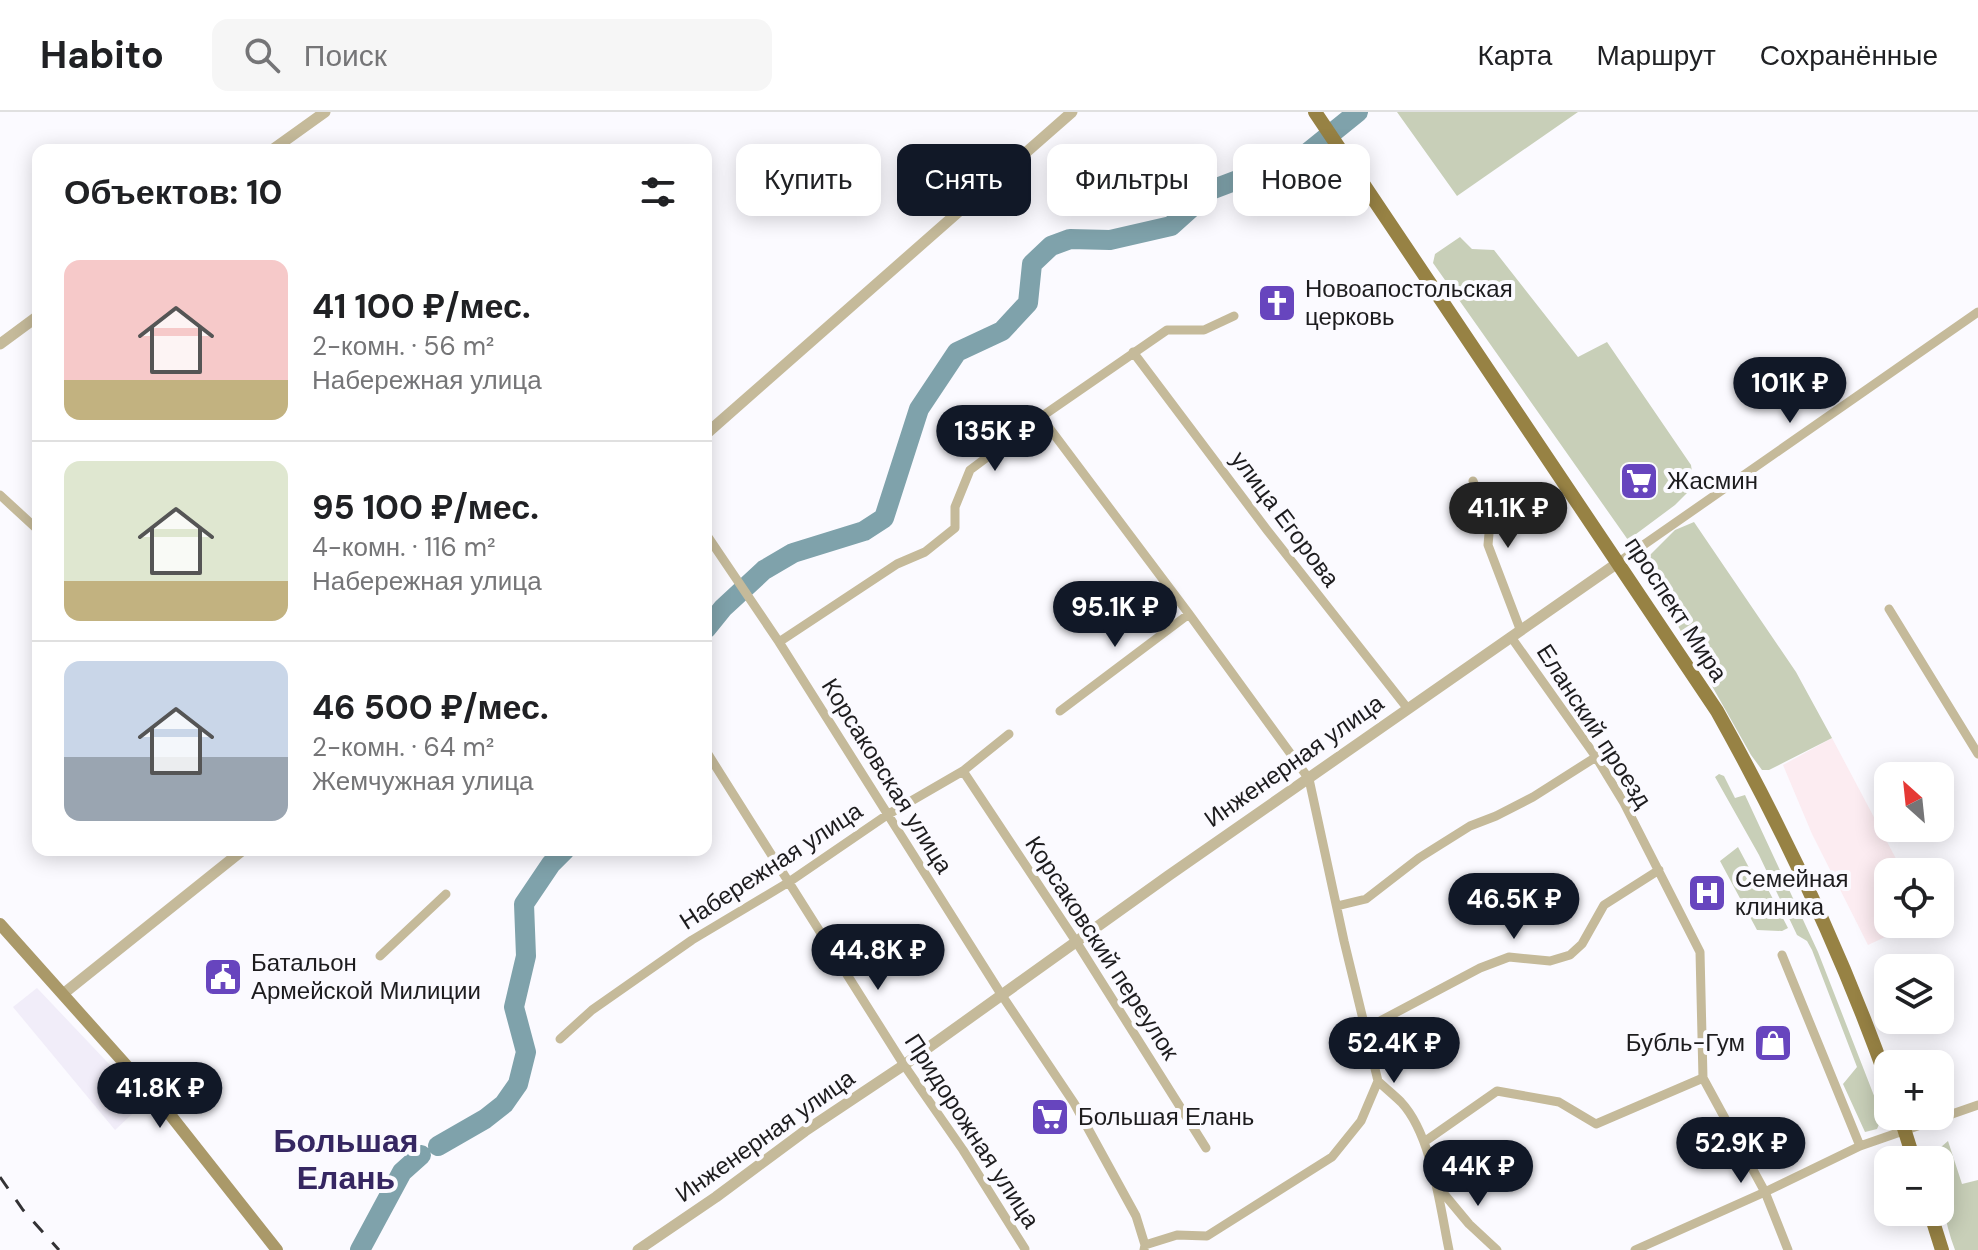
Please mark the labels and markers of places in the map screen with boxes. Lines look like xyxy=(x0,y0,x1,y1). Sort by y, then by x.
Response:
place label: Новоапостольская церковь xyxy=(1305,273,1513,332)
church icon: Новоапостольская церковь xyxy=(1256,282,1298,324)
pin: 101K ₽ xyxy=(1725,357,1855,425)
pin: 135K ₽ xyxy=(930,405,1060,473)
supermarket icon: Жасмин xyxy=(1618,460,1660,502)
place label: Жасмин xyxy=(1667,465,1758,496)
pin: 41.1K ₽ xyxy=(1434,482,1582,550)
pin: 95.1K ₽ xyxy=(1041,581,1189,649)
place label: Семейная клиника xyxy=(1735,863,1849,922)
hospital icon: Семейная клиника xyxy=(1686,872,1728,914)
pin: 46.5K ₽ xyxy=(1440,873,1588,941)
pin: 44.8K ₽ xyxy=(804,924,952,992)
place label: Батальон Армейской Милиции xyxy=(251,947,481,1006)
public building icon: Батальон Армейской Милиции xyxy=(202,956,244,998)
pin: 52.4K ₽ xyxy=(1320,1017,1468,1085)
shop icon: Бубль-Гум xyxy=(1752,1022,1794,1064)
place label: Бубль-Гум xyxy=(1626,1027,1745,1058)
pin: 41.8K ₽ xyxy=(86,1062,234,1130)
supermarket icon: Большая Елань xyxy=(1029,1096,1071,1138)
place label: Большая Елань xyxy=(1078,1101,1254,1132)
pin: 52.9K ₽ xyxy=(1667,1117,1815,1185)
pin: 44K ₽ xyxy=(1422,1140,1534,1208)

